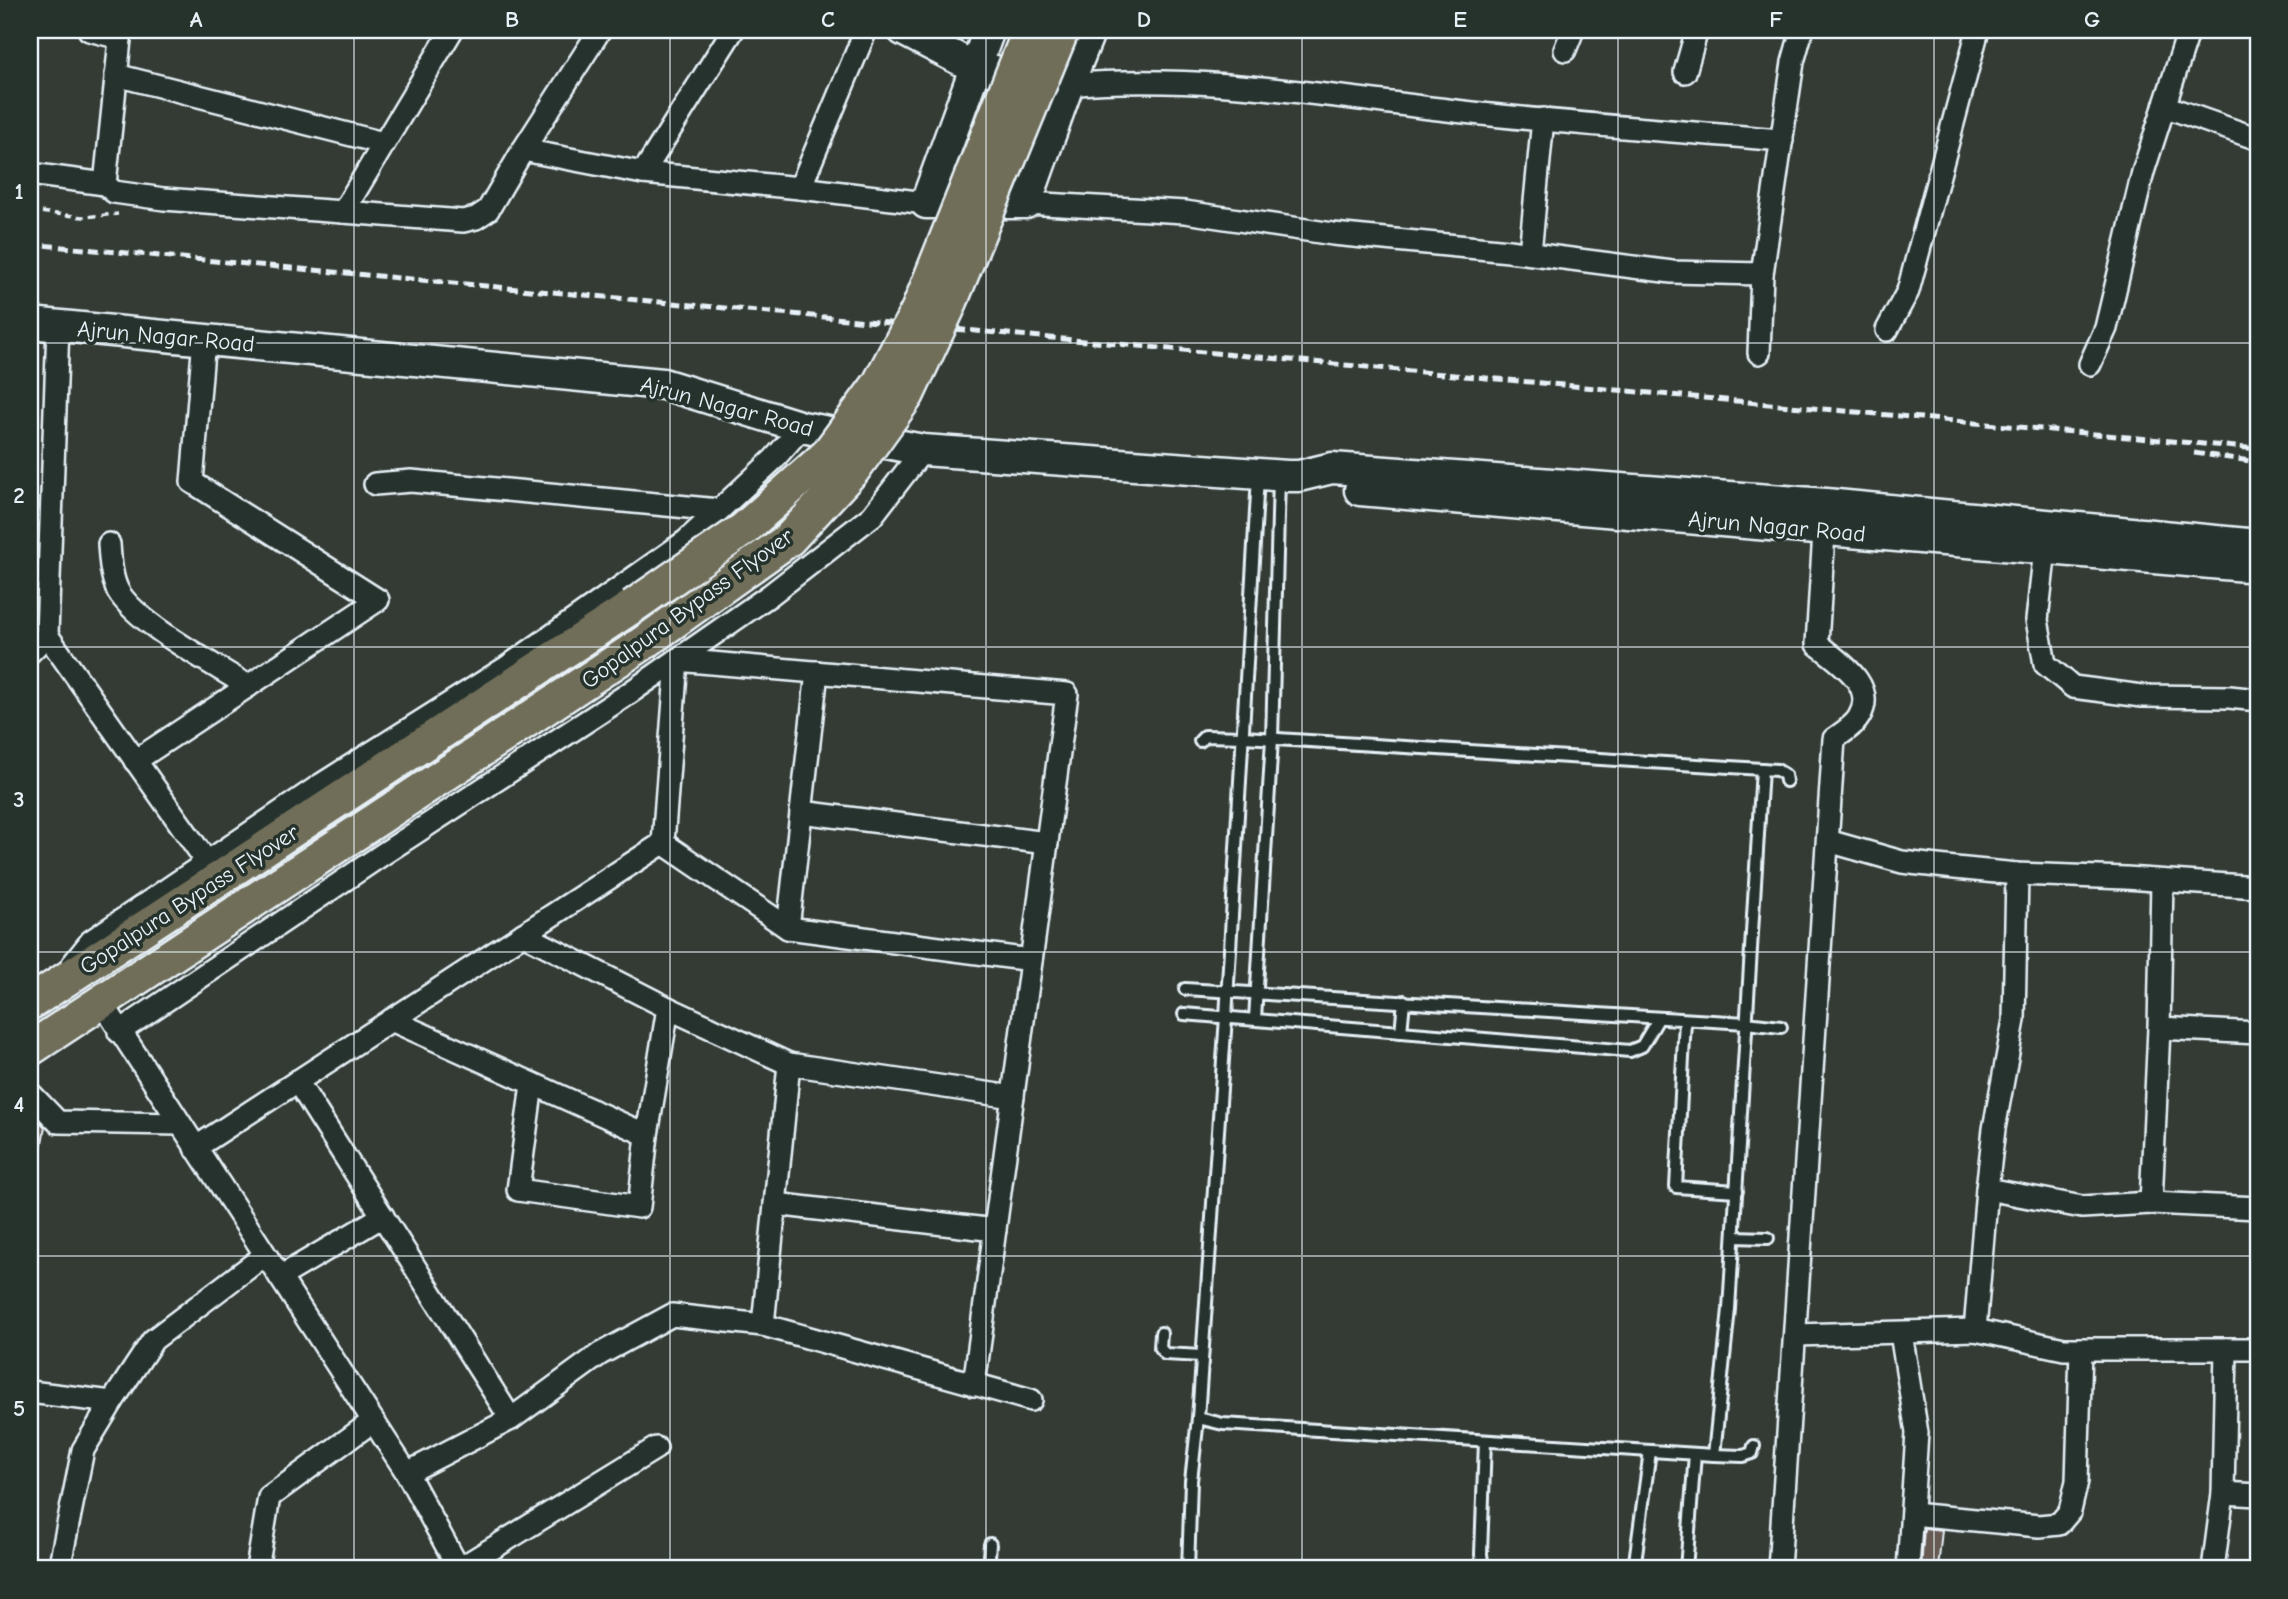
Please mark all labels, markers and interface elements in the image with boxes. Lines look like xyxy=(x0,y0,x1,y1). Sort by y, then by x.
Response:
text: A xyxy=(190,6,203,33)
text: B xyxy=(505,6,519,33)
text: C xyxy=(821,6,835,33)
text: D xyxy=(1137,6,1151,33)
text: E xyxy=(1453,6,1467,33)
text: F xyxy=(1769,6,1783,33)
text: G xyxy=(2084,6,2100,33)
text: 1 xyxy=(14,178,24,205)
street label: Ajrun Nagar Road xyxy=(76,315,256,358)
street label: Ajrun Nagar Road xyxy=(638,370,816,443)
text: 2 xyxy=(13,482,25,509)
street label: Ajrun Nagar Road xyxy=(1687,505,1867,548)
street label: Gopalpura Bypass Flyover xyxy=(576,522,799,694)
text: 3 xyxy=(13,786,25,813)
street label: Gopalpura Bypass Flyover xyxy=(75,818,304,980)
text: 4 xyxy=(14,1091,25,1118)
text: 5 xyxy=(13,1395,25,1422)

